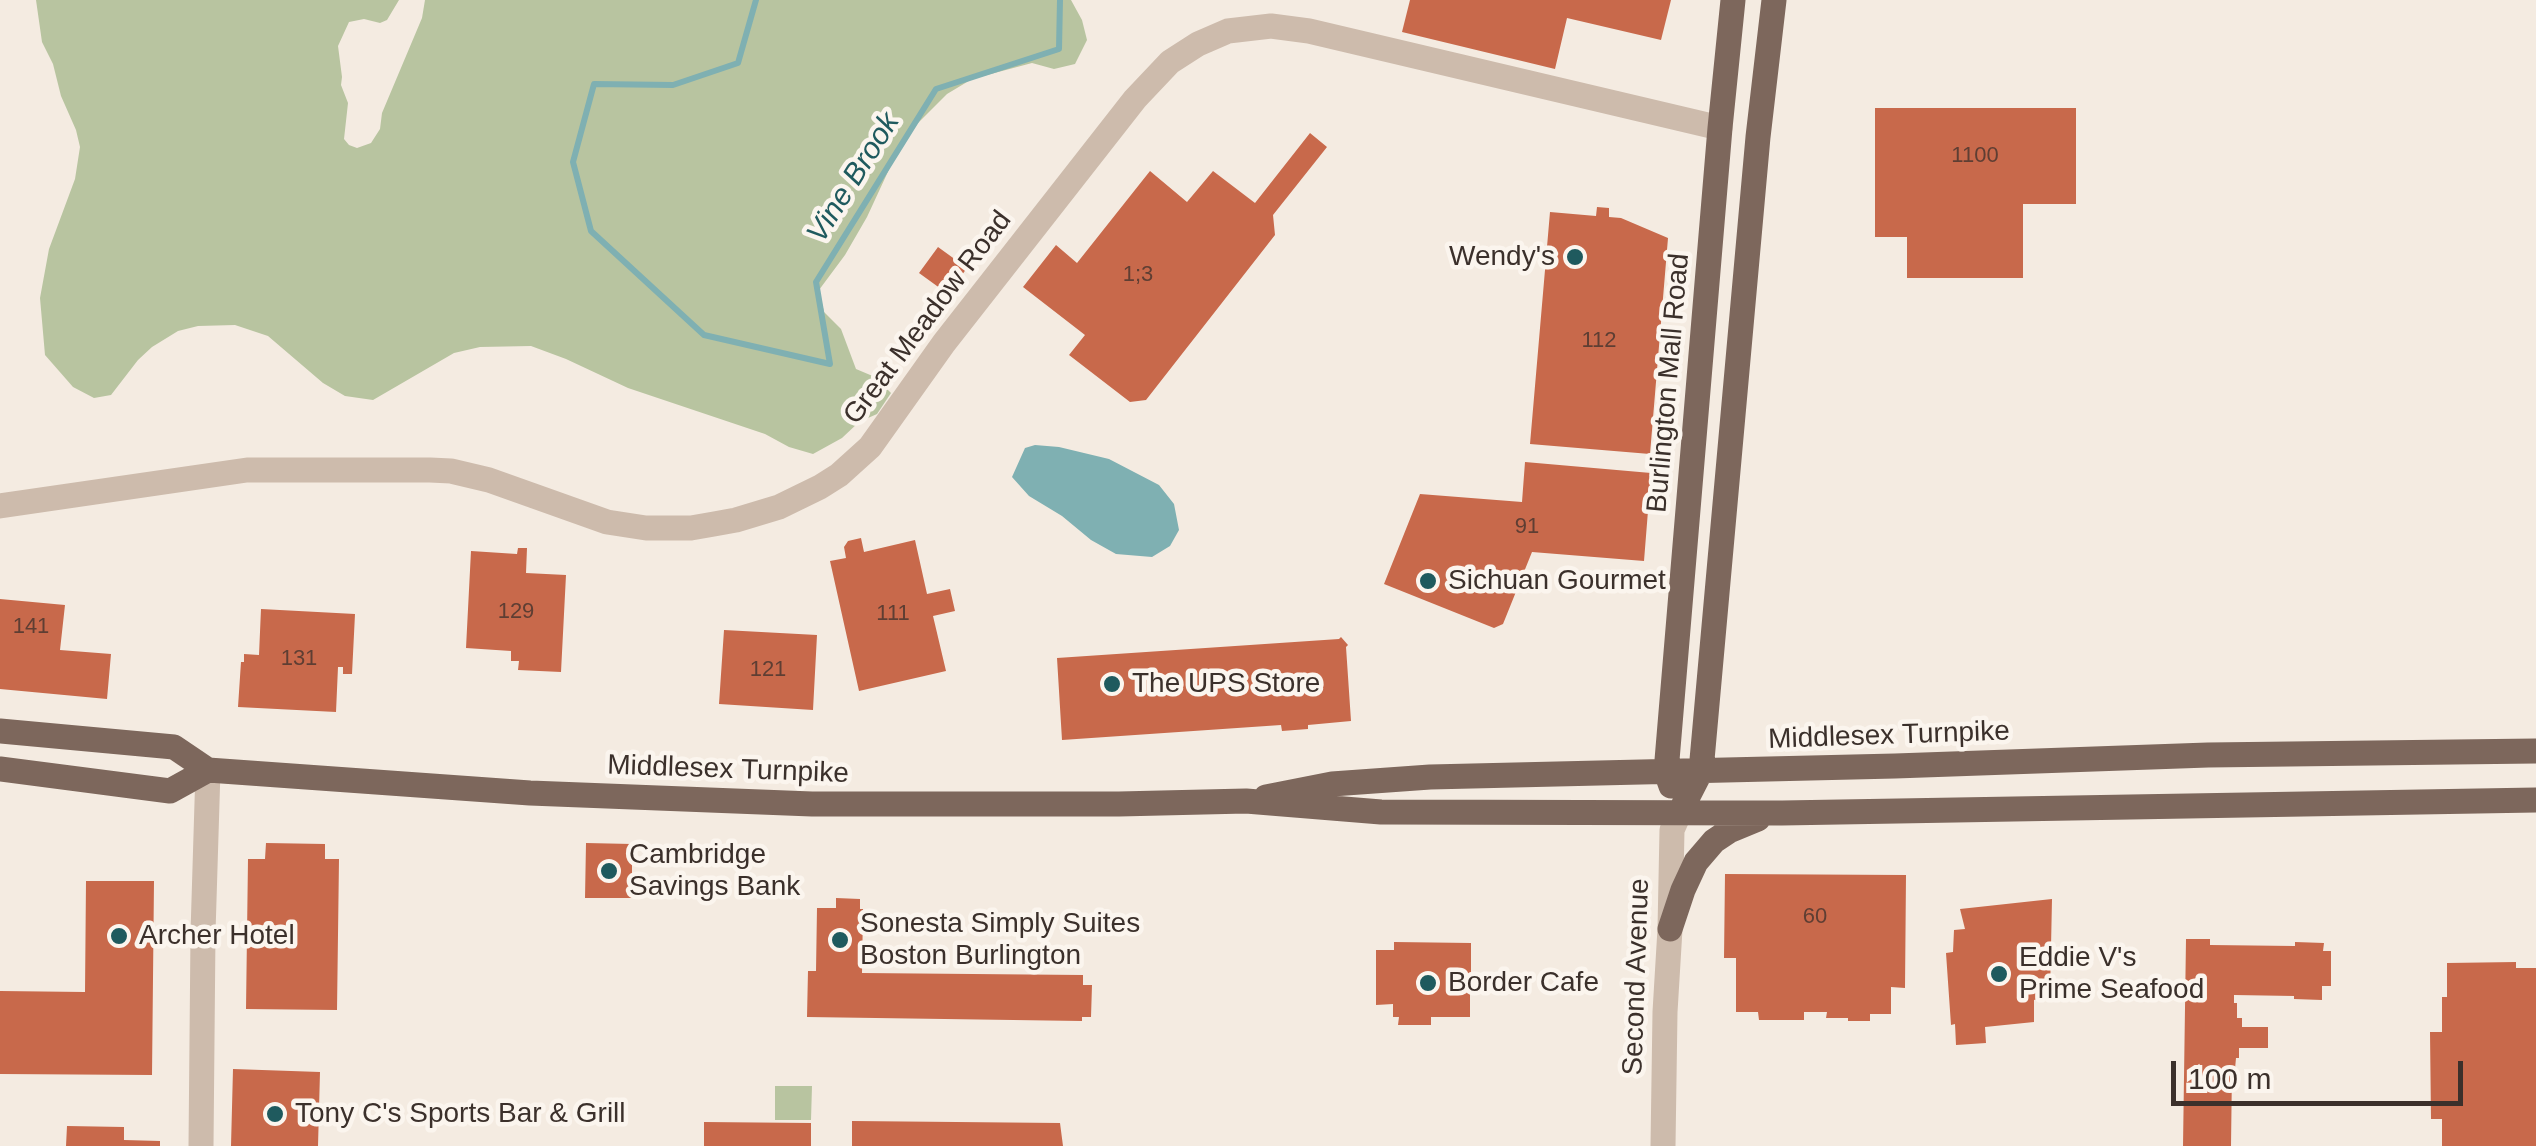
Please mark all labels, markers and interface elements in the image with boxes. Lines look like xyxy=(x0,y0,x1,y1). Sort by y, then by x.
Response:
water label: Vine Brook xyxy=(800,106,908,250)
house number: 1100 xyxy=(1951,143,1999,169)
street label: Great Meadow Road xyxy=(837,205,1019,431)
place label: Wendy's xyxy=(1449,240,1555,274)
marker: Wendy's xyxy=(1564,246,1586,268)
street label: Burlington Mall Road xyxy=(1641,252,1697,514)
house number: 1;3 xyxy=(1123,262,1153,288)
house number: 112 xyxy=(1581,328,1617,354)
house number: 91 xyxy=(1515,514,1539,540)
place label: Sichuan Gourmet xyxy=(1448,564,1666,598)
marker: Sichuan Gourmet xyxy=(1417,570,1439,592)
house number: 129 xyxy=(498,599,534,625)
house number: 111 xyxy=(876,601,910,627)
house number: 141 xyxy=(13,614,49,640)
house number: 131 xyxy=(281,646,317,672)
house number: 121 xyxy=(750,657,786,683)
place label: The UPS Store xyxy=(1132,667,1320,701)
marker: The UPS Store xyxy=(1101,673,1123,695)
street label: Middlesex Turnpike xyxy=(1768,715,2010,757)
street label: Middlesex Turnpike xyxy=(607,749,849,791)
place label: Cambridge Savings Bank xyxy=(629,838,800,904)
marker: Cambridge Savings Bank xyxy=(598,860,620,882)
street label: Second Avenue xyxy=(1617,878,1657,1076)
house number: 60 xyxy=(1803,904,1827,930)
place label: Sonesta Simply Suites Boston Burlington xyxy=(860,907,1140,973)
place label: Archer Hotel xyxy=(139,919,295,953)
marker: Archer Hotel xyxy=(108,925,130,947)
marker: Sonesta Simply Suites Boston Burlington xyxy=(829,929,851,951)
place label: Eddie V's Prime Seafood xyxy=(2019,941,2204,1007)
marker: Eddie V's Prime Seafood xyxy=(1988,963,2010,985)
place label: Border Cafe xyxy=(1448,966,1599,1000)
marker: Border Cafe xyxy=(1417,972,1439,994)
scale bar xyxy=(2176,1041,2468,1103)
text: 100 m xyxy=(2188,1062,2271,1095)
place label: Tony C's Sports Bar & Grill xyxy=(295,1097,626,1131)
marker: Tony C's Sports Bar & Grill xyxy=(264,1103,286,1125)

